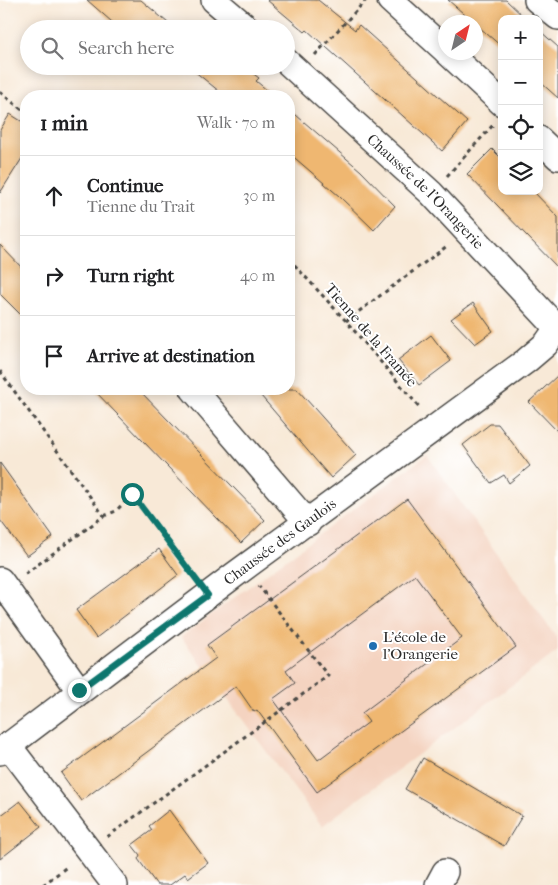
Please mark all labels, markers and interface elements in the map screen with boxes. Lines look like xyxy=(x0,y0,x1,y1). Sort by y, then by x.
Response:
north arrow xyxy=(438,15,483,60)
map controls xyxy=(498,15,543,195)
button: + xyxy=(498,15,543,60)
search box xyxy=(20,20,295,75)
icon: search xyxy=(38,34,66,62)
text: Search here xyxy=(78,37,174,59)
button: − xyxy=(498,60,543,105)
button: locate xyxy=(498,105,543,150)
text: 1 min xyxy=(40,111,88,135)
text: Walk · 70 m xyxy=(197,113,275,132)
street label: Chaussée de l'Orangerie xyxy=(363,130,488,253)
button: layers xyxy=(498,150,543,195)
text: Continue xyxy=(87,175,163,197)
icon: ahead xyxy=(40,182,68,210)
text: 30 m xyxy=(243,186,275,205)
text: Tienne du Trait xyxy=(87,197,195,216)
icon: right xyxy=(40,262,68,290)
text: Turn right xyxy=(87,265,174,287)
text: 40 m xyxy=(240,266,275,285)
street label: Tienne de la Framée xyxy=(321,280,421,391)
icon: arrive xyxy=(40,342,68,370)
text: Arrive at destination xyxy=(87,345,255,367)
route start xyxy=(121,483,144,506)
street label: Chaussée des Gaulois xyxy=(220,494,340,589)
place label: L'école de l'Orangerie xyxy=(382,628,458,663)
marker: L'école de l'Orangerie xyxy=(367,640,379,652)
route end xyxy=(68,679,91,702)

